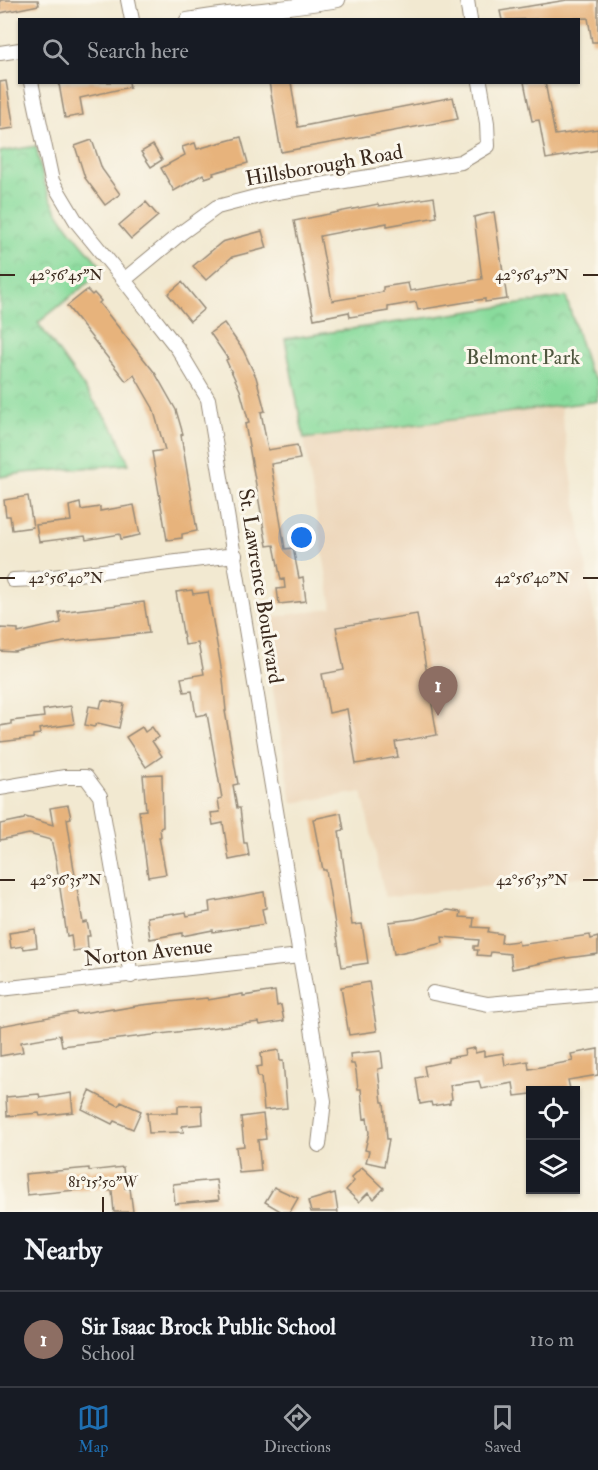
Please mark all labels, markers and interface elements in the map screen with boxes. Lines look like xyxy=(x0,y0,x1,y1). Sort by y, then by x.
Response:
search box xyxy=(18,18,580,84)
icon: search xyxy=(39,35,72,68)
text: Search here xyxy=(87,37,189,65)
street label: Hillsborough Road xyxy=(243,138,406,193)
text: 42°56'45"N xyxy=(29,266,103,285)
text: 42°56'45"N xyxy=(495,266,569,285)
park label: Belmont Park xyxy=(466,344,580,371)
street label: St. Lawrence Boulevard xyxy=(232,487,289,686)
your location xyxy=(287,523,316,552)
text: 42°56'40"N xyxy=(29,569,104,588)
text: 42°56'40"N xyxy=(495,569,570,588)
pin: 1 xyxy=(418,666,458,716)
text: 42°56'35"N xyxy=(30,871,102,890)
text: 42°56'35"N xyxy=(496,871,568,890)
street label: Norton Avenue xyxy=(82,932,214,973)
map controls xyxy=(526,1086,580,1194)
button: locate xyxy=(526,1086,580,1140)
button: layers xyxy=(526,1140,580,1194)
text: 81°15'50"W xyxy=(68,1173,138,1192)
text: Nearby xyxy=(24,1235,102,1267)
text: Sir Isaac Brock Public School xyxy=(81,1313,336,1341)
text: 1 xyxy=(40,1327,47,1352)
text: 110 m xyxy=(530,1327,574,1352)
text: School xyxy=(81,1341,135,1366)
tab: Map xyxy=(77,1401,110,1457)
tab: Directions xyxy=(264,1401,331,1457)
tab: Saved xyxy=(485,1401,521,1457)

